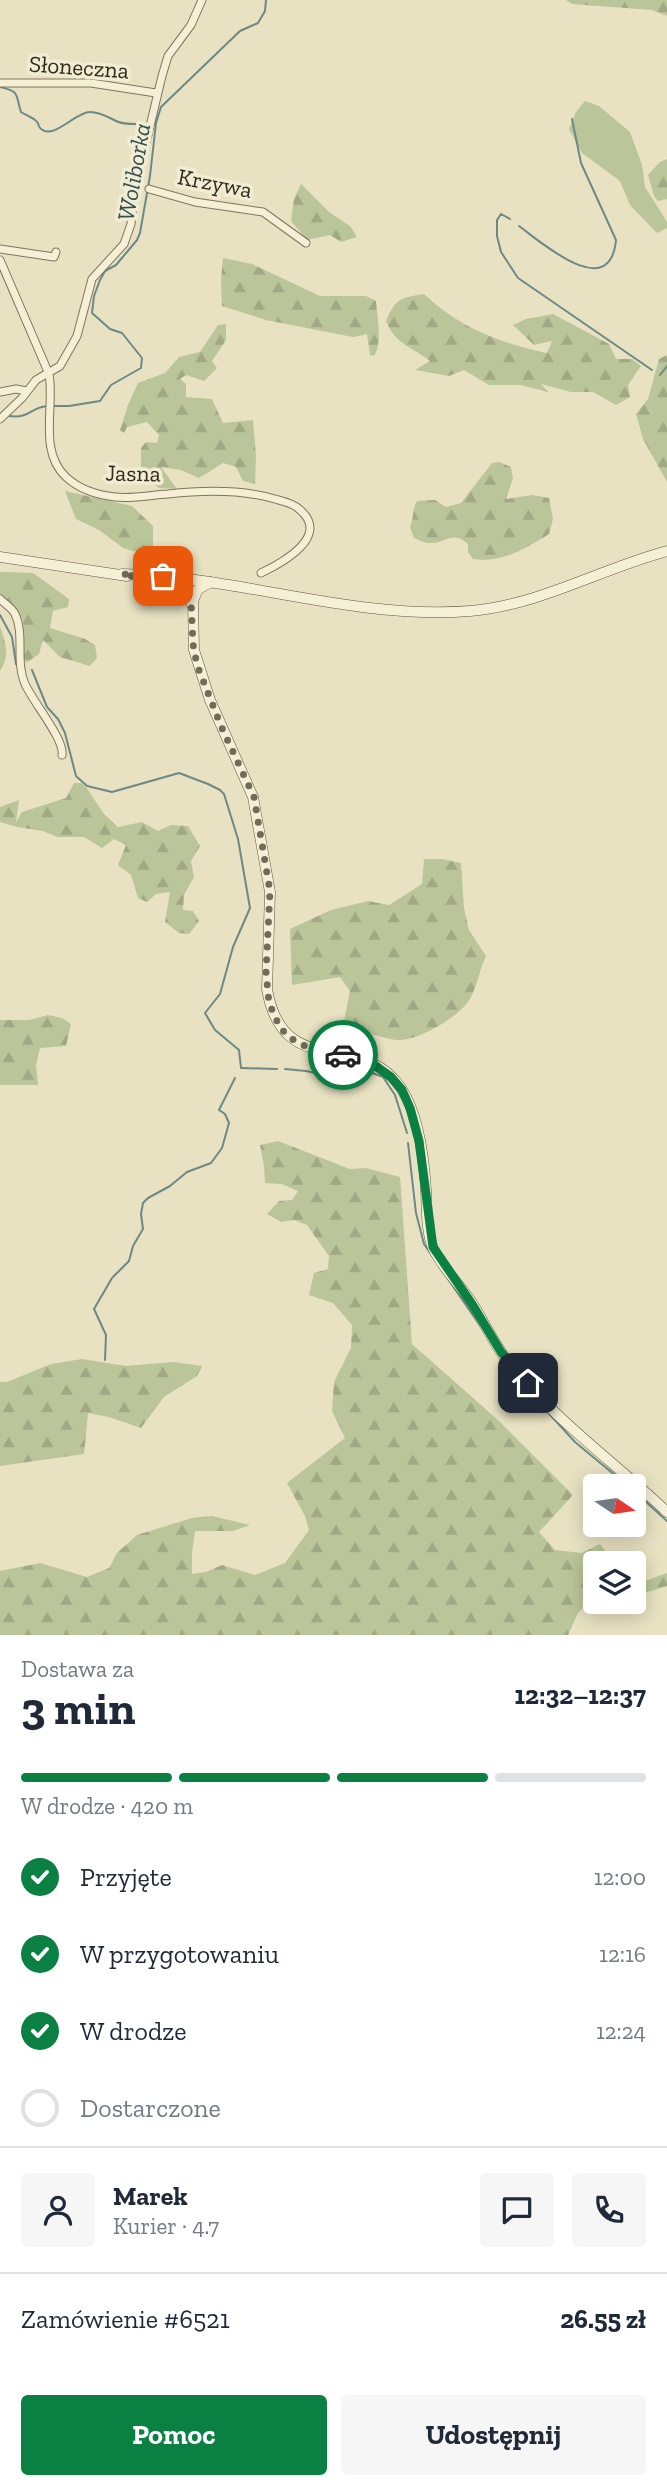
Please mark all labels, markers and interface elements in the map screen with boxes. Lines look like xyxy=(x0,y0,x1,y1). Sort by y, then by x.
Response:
street label: Słoneczna xyxy=(28,50,130,84)
water label: Woliborka xyxy=(111,121,156,223)
street label: Krzywa xyxy=(175,162,255,204)
street label: Jasna xyxy=(105,459,161,487)
pin xyxy=(133,546,193,606)
icon: bag xyxy=(144,557,182,595)
courier xyxy=(308,1020,378,1090)
icon: car xyxy=(324,1036,362,1074)
pin xyxy=(498,1353,558,1413)
icon: home xyxy=(509,1364,547,1402)
north arrow xyxy=(583,1474,646,1536)
map controls xyxy=(583,1474,646,1614)
button: layers xyxy=(583,1551,646,1614)
text: Dostawa za xyxy=(21,1655,134,1683)
text: 12:32–12:37 xyxy=(515,1679,646,1711)
text: 3 min xyxy=(21,1681,135,1736)
text: W drodze · 420 m xyxy=(21,1792,193,1820)
icon: check xyxy=(21,1858,59,1896)
text: Przyjęte xyxy=(80,1861,172,1893)
text: 12:00 xyxy=(594,1863,646,1891)
icon: check xyxy=(21,1935,59,1973)
text: W przygotowaniu xyxy=(80,1938,279,1970)
text: 12:16 xyxy=(599,1940,646,1968)
icon: check xyxy=(21,2012,59,2050)
text: W drodze xyxy=(80,2015,186,2047)
text: 12:24 xyxy=(596,2017,646,2045)
text: Dostarczone xyxy=(80,2092,221,2124)
button: person xyxy=(21,2173,95,2247)
button: chat xyxy=(480,2173,554,2247)
button: phone xyxy=(572,2173,646,2247)
text: Marek xyxy=(113,2180,188,2212)
text: Kurier · 4.7 xyxy=(113,2212,219,2240)
text: Zamówienie #6521 xyxy=(21,2303,230,2335)
text: 26.55 zł xyxy=(560,2303,646,2335)
button: Pomoc xyxy=(21,2395,327,2475)
button: Udostępnij xyxy=(341,2395,646,2475)

